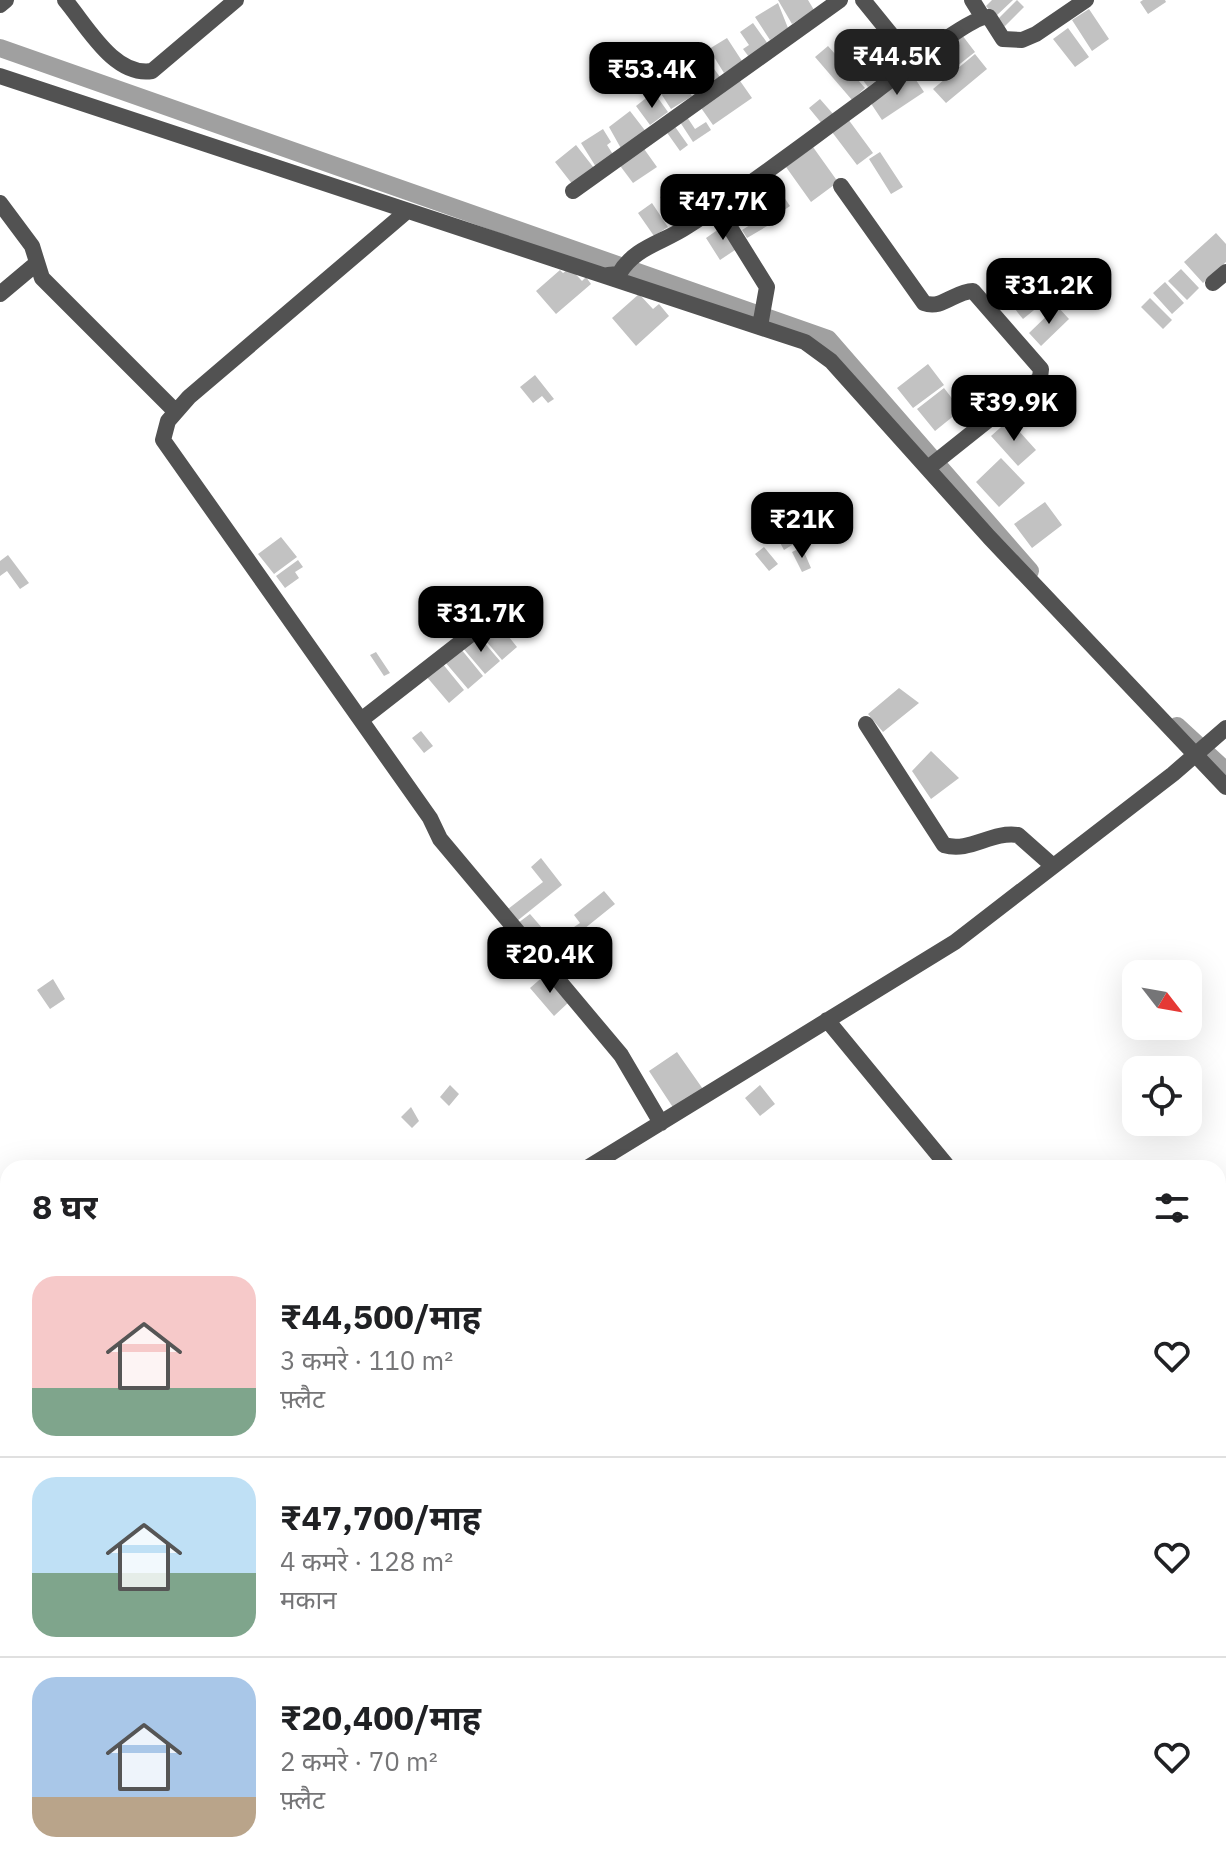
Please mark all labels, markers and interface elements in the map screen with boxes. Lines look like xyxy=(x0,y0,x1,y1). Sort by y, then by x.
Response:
pin: ₹44.5K xyxy=(832,29,962,97)
text: ₹44.5K xyxy=(852,38,942,72)
pin: ₹53.4K xyxy=(587,42,717,110)
text: ₹53.4K xyxy=(607,51,697,85)
pin: ₹47.7K xyxy=(658,174,788,242)
text: ₹47.7K xyxy=(678,183,768,217)
pin: ₹31.2K xyxy=(984,258,1114,326)
text: ₹31.2K xyxy=(1004,267,1094,301)
pin: ₹39.9K xyxy=(949,375,1079,443)
text: ₹39.9K xyxy=(969,384,1059,418)
pin: ₹21K xyxy=(755,492,849,560)
text: ₹21K xyxy=(769,501,835,535)
pin: ₹31.7K xyxy=(416,586,546,654)
text: ₹31.7K xyxy=(436,595,526,629)
pin: ₹20.4K xyxy=(485,927,615,995)
text: ₹20.4K xyxy=(505,936,595,970)
north arrow xyxy=(1122,960,1202,1040)
map controls xyxy=(1122,960,1202,1136)
button: locate xyxy=(1122,1056,1202,1136)
text: 8 घर xyxy=(32,1184,97,1228)
icon: filters xyxy=(1150,1186,1194,1230)
text: ₹44,500/माह xyxy=(280,1294,481,1338)
icon: home xyxy=(96,1308,192,1404)
icon: heart xyxy=(1150,1334,1194,1378)
text: 3 कमरे · 110 m² xyxy=(280,1343,453,1377)
text: फ़्लैट xyxy=(280,1381,325,1415)
text: ₹47,700/माह xyxy=(280,1495,481,1539)
icon: home xyxy=(96,1509,192,1605)
icon: heart xyxy=(1150,1535,1194,1579)
text: 4 कमरे · 128 m² xyxy=(280,1544,453,1578)
text: मकान xyxy=(280,1582,337,1616)
text: ₹20,400/माह xyxy=(280,1695,481,1739)
icon: home xyxy=(96,1709,192,1805)
icon: heart xyxy=(1150,1735,1194,1779)
text: 2 कमरे · 70 m² xyxy=(280,1744,438,1778)
text: फ़्लैट xyxy=(280,1782,325,1816)

